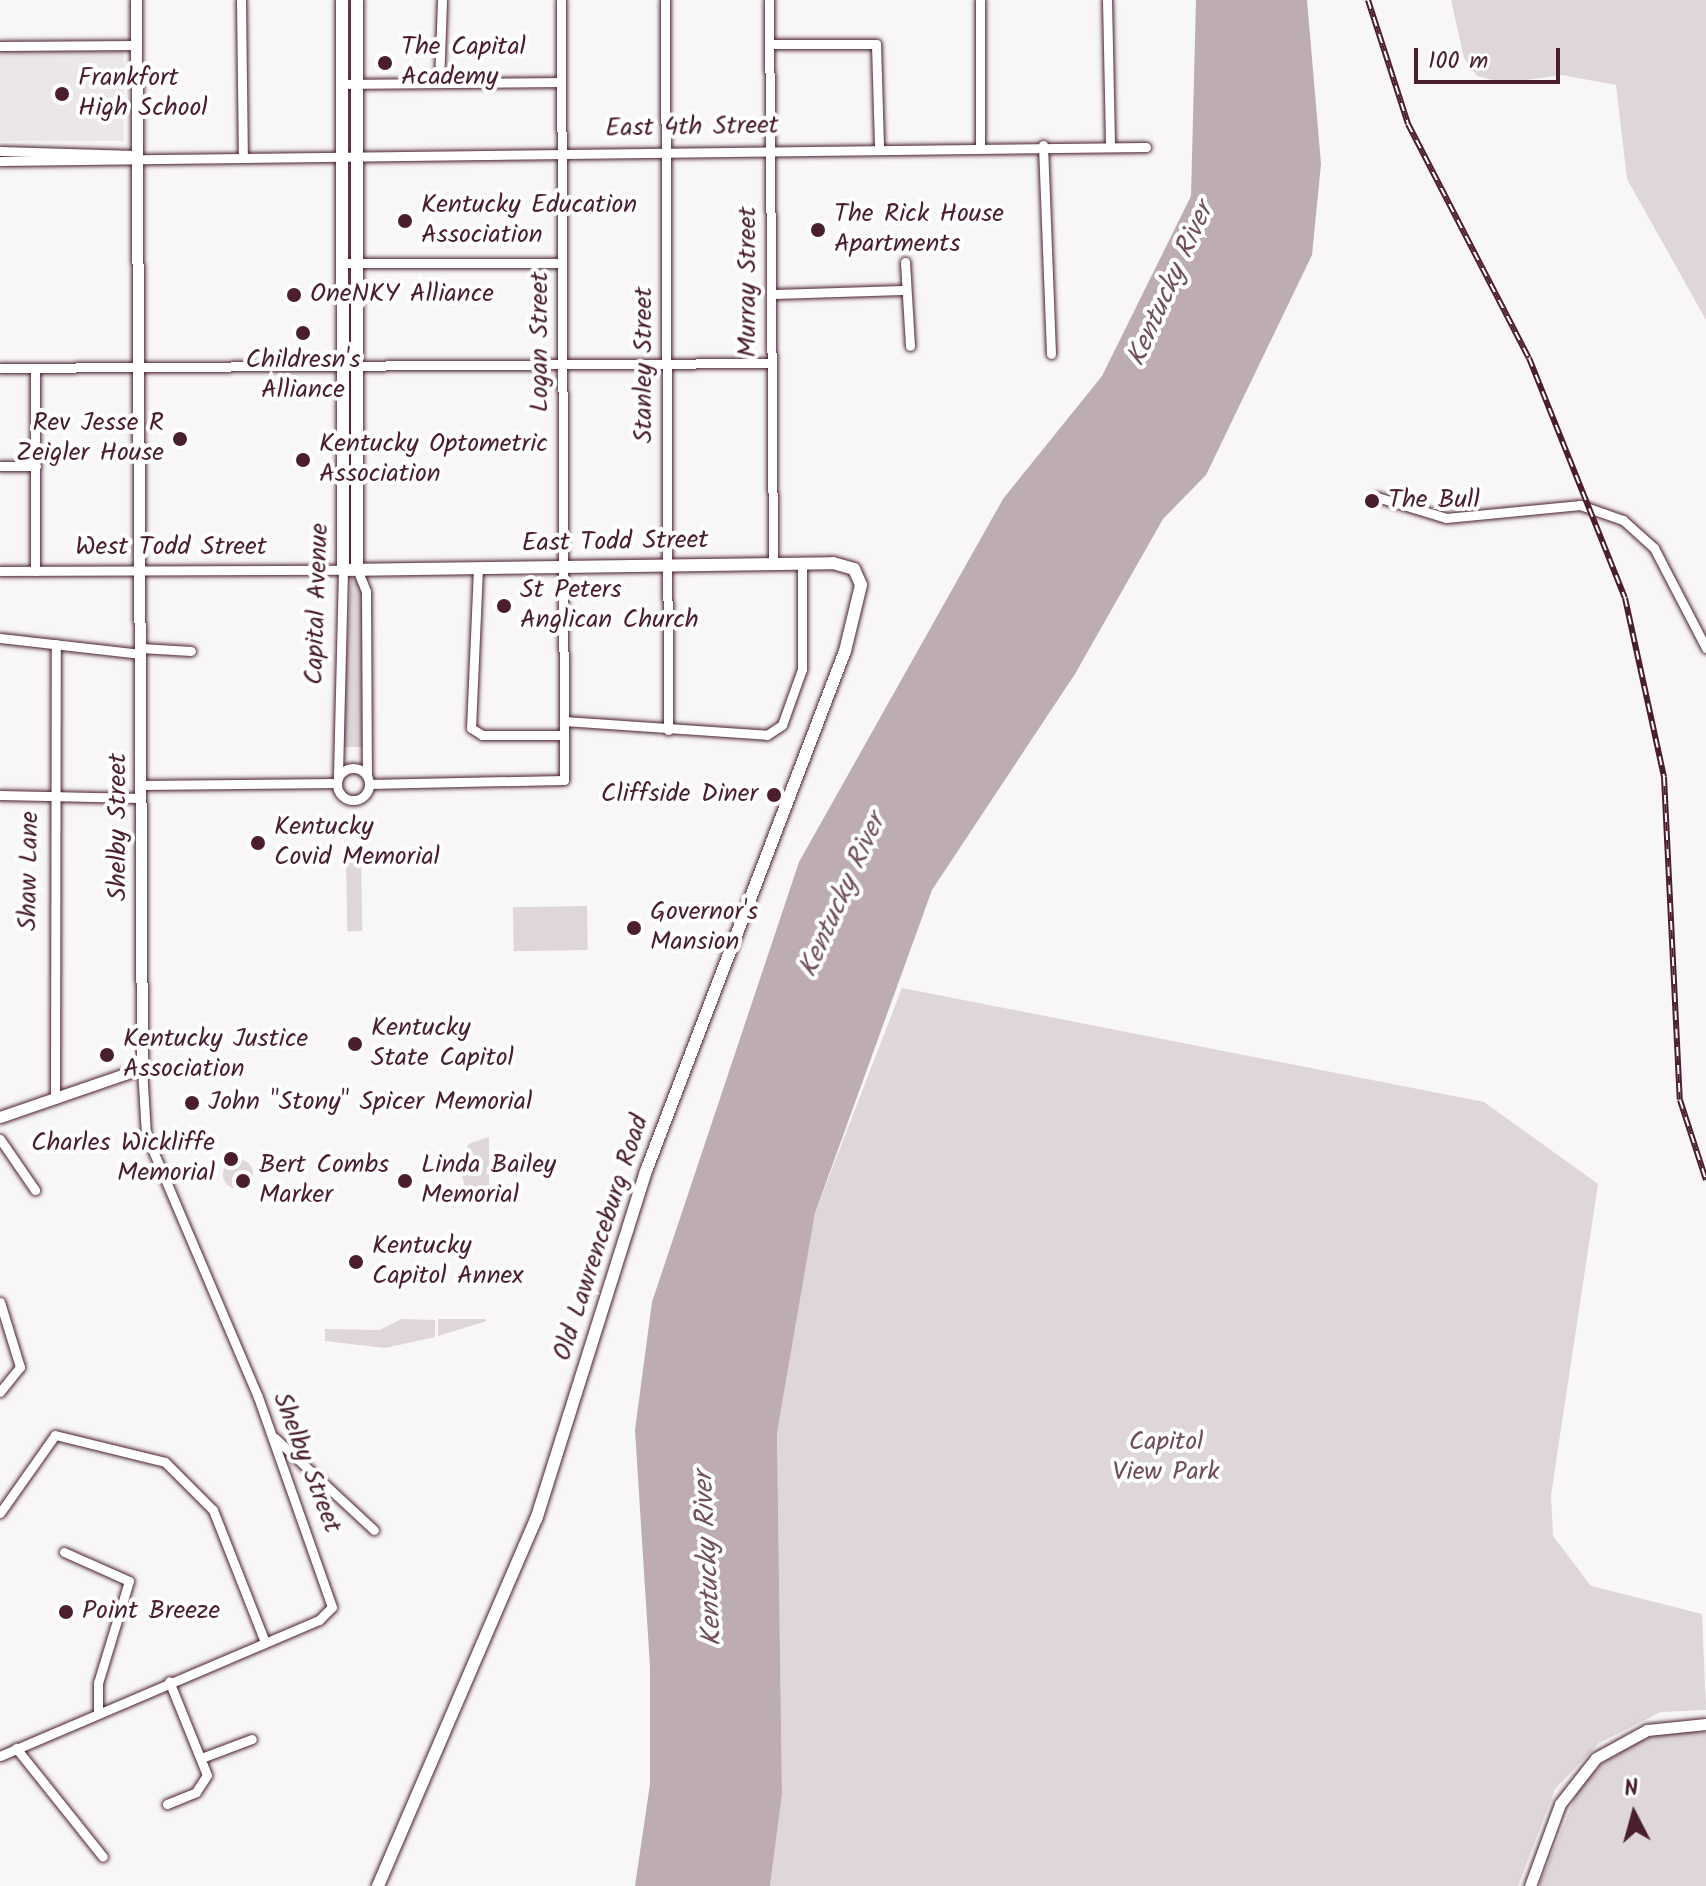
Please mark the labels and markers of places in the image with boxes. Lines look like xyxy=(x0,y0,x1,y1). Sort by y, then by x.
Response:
place label: The Capital Academy xyxy=(401,32,526,94)
marker: The Capital Academy xyxy=(376,54,394,72)
place label: Frankfort High School xyxy=(78,63,208,124)
marker: Frankfort High School xyxy=(53,85,71,103)
place label: Kentucky Education Association xyxy=(421,190,637,252)
place label: The Rick House Apartments xyxy=(834,199,1004,260)
marker: Kentucky Education Association xyxy=(396,212,414,230)
marker: The Rick House Apartments xyxy=(809,221,827,239)
place label: OneNKY Alliance xyxy=(310,279,494,311)
marker: OneNKY Alliance xyxy=(285,286,303,304)
marker: Childresn's Alliance xyxy=(294,324,312,342)
place label: Childresn's Alliance xyxy=(245,345,361,406)
place label: Rev Jesse R Zeigler House xyxy=(16,408,164,470)
place label: Kentucky Optometric Association xyxy=(319,429,548,490)
marker: Rev Jesse R Zeigler House xyxy=(171,430,189,448)
marker: Kentucky Optometric Association xyxy=(294,451,312,469)
place label: The Bull xyxy=(1388,485,1480,517)
marker: The Bull xyxy=(1363,492,1381,510)
place label: St Peters Anglican Church xyxy=(520,575,699,636)
marker: St Peters Anglican Church xyxy=(495,597,513,615)
place label: Cliffside Diner xyxy=(601,779,758,811)
marker: Cliffside Diner xyxy=(765,786,783,804)
place label: Kentucky Covid Memorial xyxy=(274,812,440,874)
marker: Kentucky Covid Memorial xyxy=(249,834,267,852)
place label: Governor's Mansion xyxy=(650,897,758,958)
marker: Governor's Mansion xyxy=(625,919,643,937)
place label: Kentucky State Capitol xyxy=(371,1013,514,1074)
place label: Kentucky Justice Association xyxy=(123,1024,308,1086)
marker: Kentucky State Capitol xyxy=(346,1035,364,1053)
marker: Kentucky Justice Association xyxy=(98,1046,116,1064)
place label: John "Stony" Spicer Memorial xyxy=(208,1087,532,1119)
marker: John "Stony" Spicer Memorial xyxy=(183,1094,201,1112)
place label: Charles Wickliffe Memorial xyxy=(31,1128,215,1190)
marker: Charles Wickliffe Memorial xyxy=(222,1150,240,1168)
place label: Bert Combs Marker xyxy=(259,1150,389,1212)
place label: Linda Bailey Memorial xyxy=(421,1150,556,1212)
marker: Bert Combs Marker xyxy=(234,1172,252,1190)
marker: Linda Bailey Memorial xyxy=(396,1172,414,1190)
place label: Kentucky Capitol Annex xyxy=(372,1231,523,1292)
marker: Kentucky Capitol Annex xyxy=(347,1253,365,1271)
place label: Point Breeze xyxy=(82,1596,220,1628)
marker: Point Breeze xyxy=(57,1603,75,1621)

